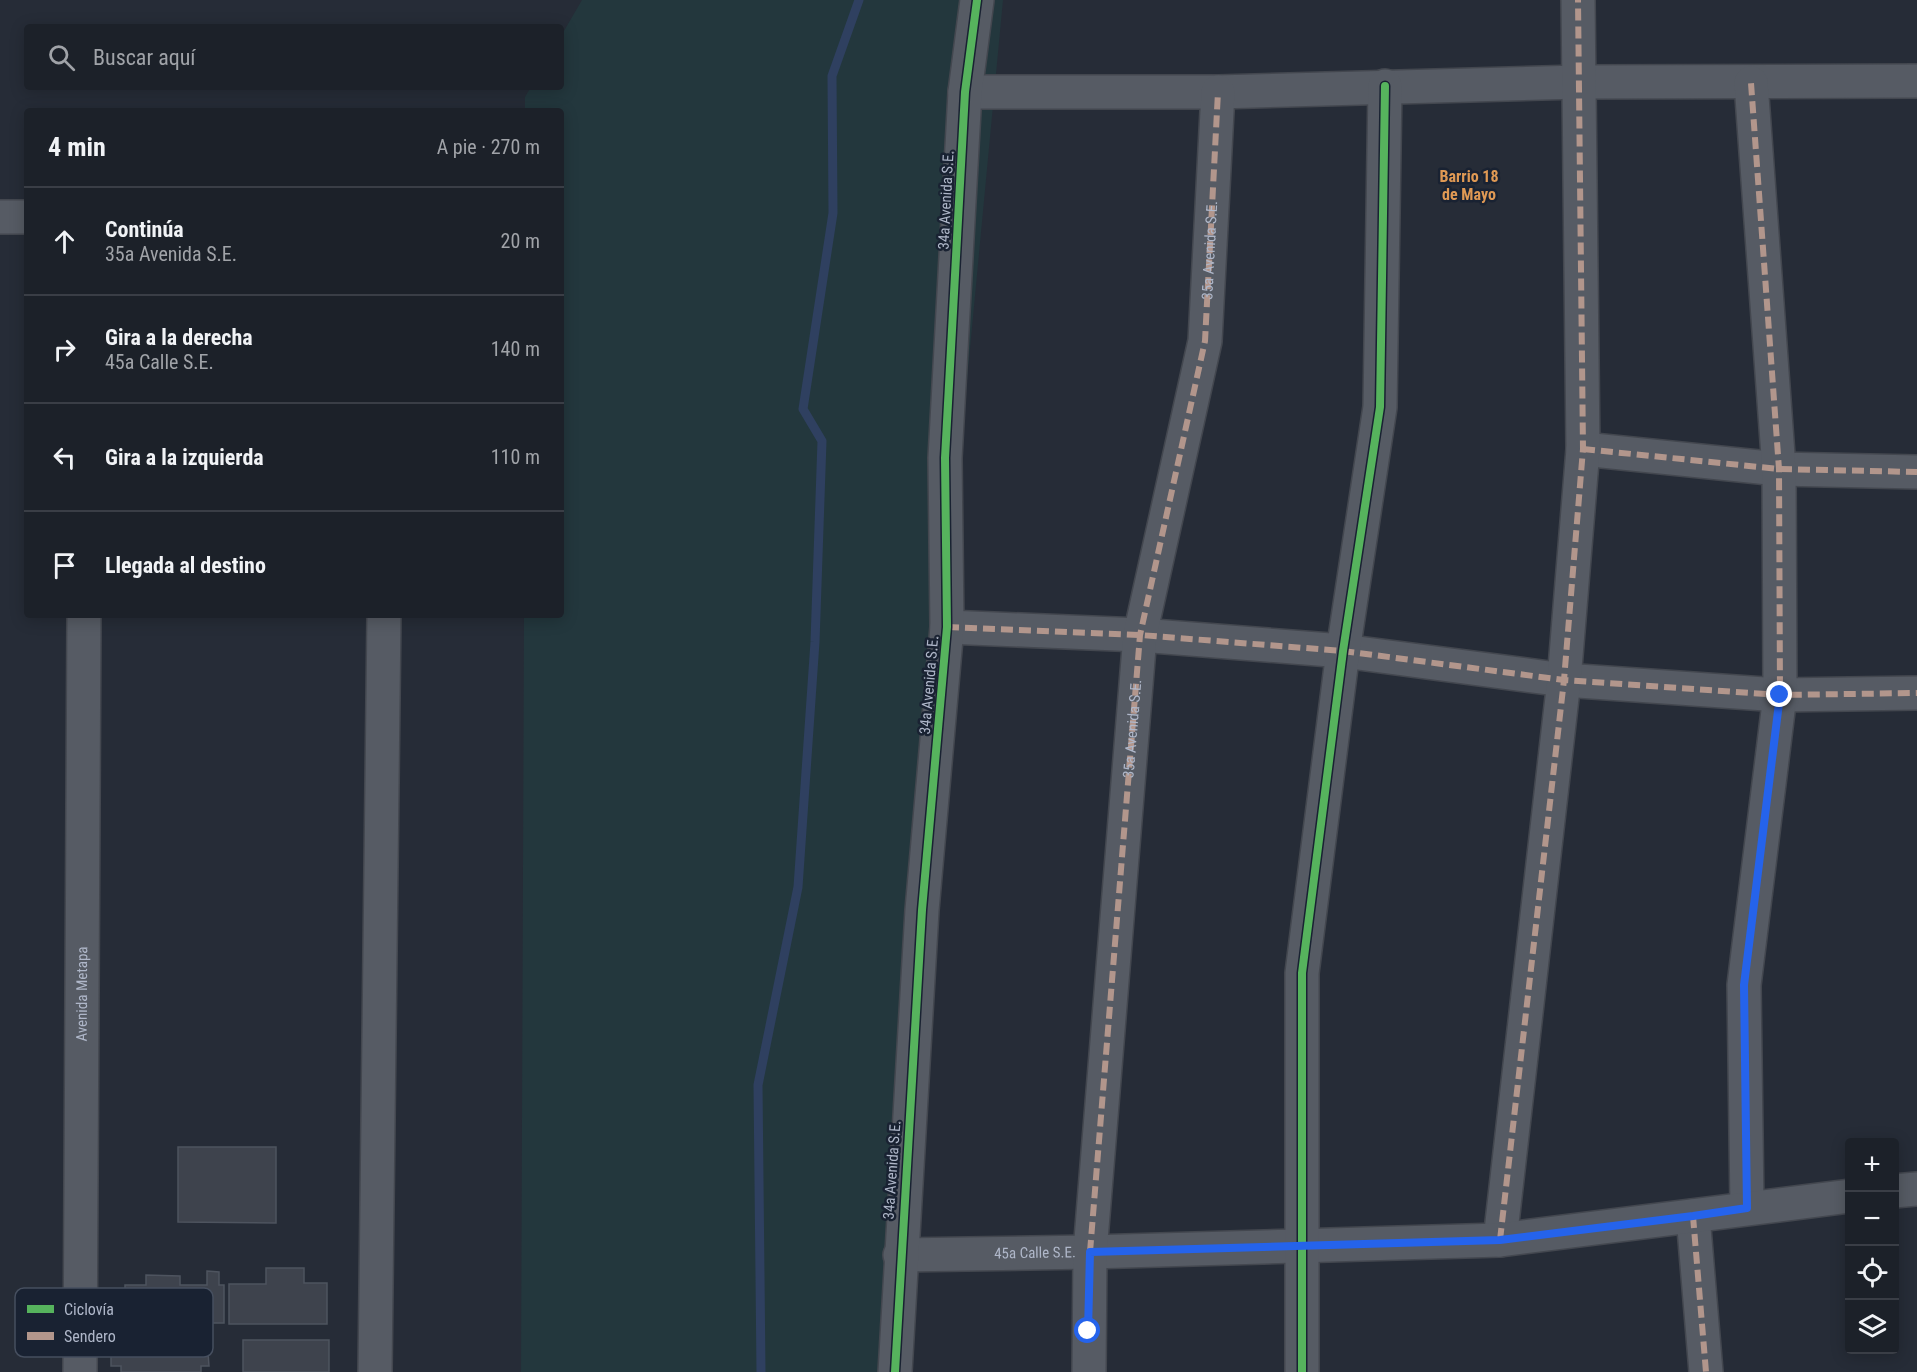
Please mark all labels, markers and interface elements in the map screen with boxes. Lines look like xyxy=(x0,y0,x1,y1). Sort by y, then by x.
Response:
search box xyxy=(24,24,564,90)
icon: search xyxy=(45,41,78,74)
text: Buscar aquí xyxy=(93,45,196,70)
text: 4 min xyxy=(48,132,106,162)
text: A pie · 270 m xyxy=(437,135,540,159)
street label: 34a Avenida S.E. xyxy=(934,150,958,250)
district label: Barrio 18 de Mayo xyxy=(1440,167,1498,204)
street label: 35a Avenida S.E. xyxy=(1198,200,1221,300)
text: Continúa xyxy=(105,217,184,242)
icon: ahead xyxy=(48,225,81,258)
text: 20 m xyxy=(501,229,540,253)
text: 35a Avenida S.E. xyxy=(105,242,237,266)
text: Gira a la derecha xyxy=(105,325,253,350)
icon: right xyxy=(48,333,81,366)
text: 140 m xyxy=(491,337,540,361)
text: 45a Calle S.E. xyxy=(105,350,214,374)
icon: left xyxy=(48,441,81,474)
text: Gira a la izquierda xyxy=(105,445,264,470)
text: 110 m xyxy=(491,445,540,469)
icon: arrive xyxy=(48,549,81,582)
text: Llegada al destino xyxy=(105,553,266,578)
street label: 34a Avenida S.E. xyxy=(916,635,942,735)
street label: 35a Avenida S.E. xyxy=(1119,679,1145,779)
route end xyxy=(1766,681,1792,707)
street label: Avenida Metapa xyxy=(73,946,91,1042)
street label: 34a Avenida S.E. xyxy=(880,1120,904,1220)
map controls xyxy=(1845,1138,1899,1354)
button: + xyxy=(1845,1138,1899,1192)
button: − xyxy=(1845,1192,1899,1246)
street label: 45a Calle S.E. xyxy=(994,1243,1076,1263)
button: locate xyxy=(1845,1246,1899,1300)
legend xyxy=(15,1288,213,1357)
text: Ciclovía xyxy=(64,1300,114,1319)
button: layers xyxy=(1845,1300,1899,1354)
route start xyxy=(1074,1317,1100,1343)
text: Sendero xyxy=(64,1327,116,1346)

